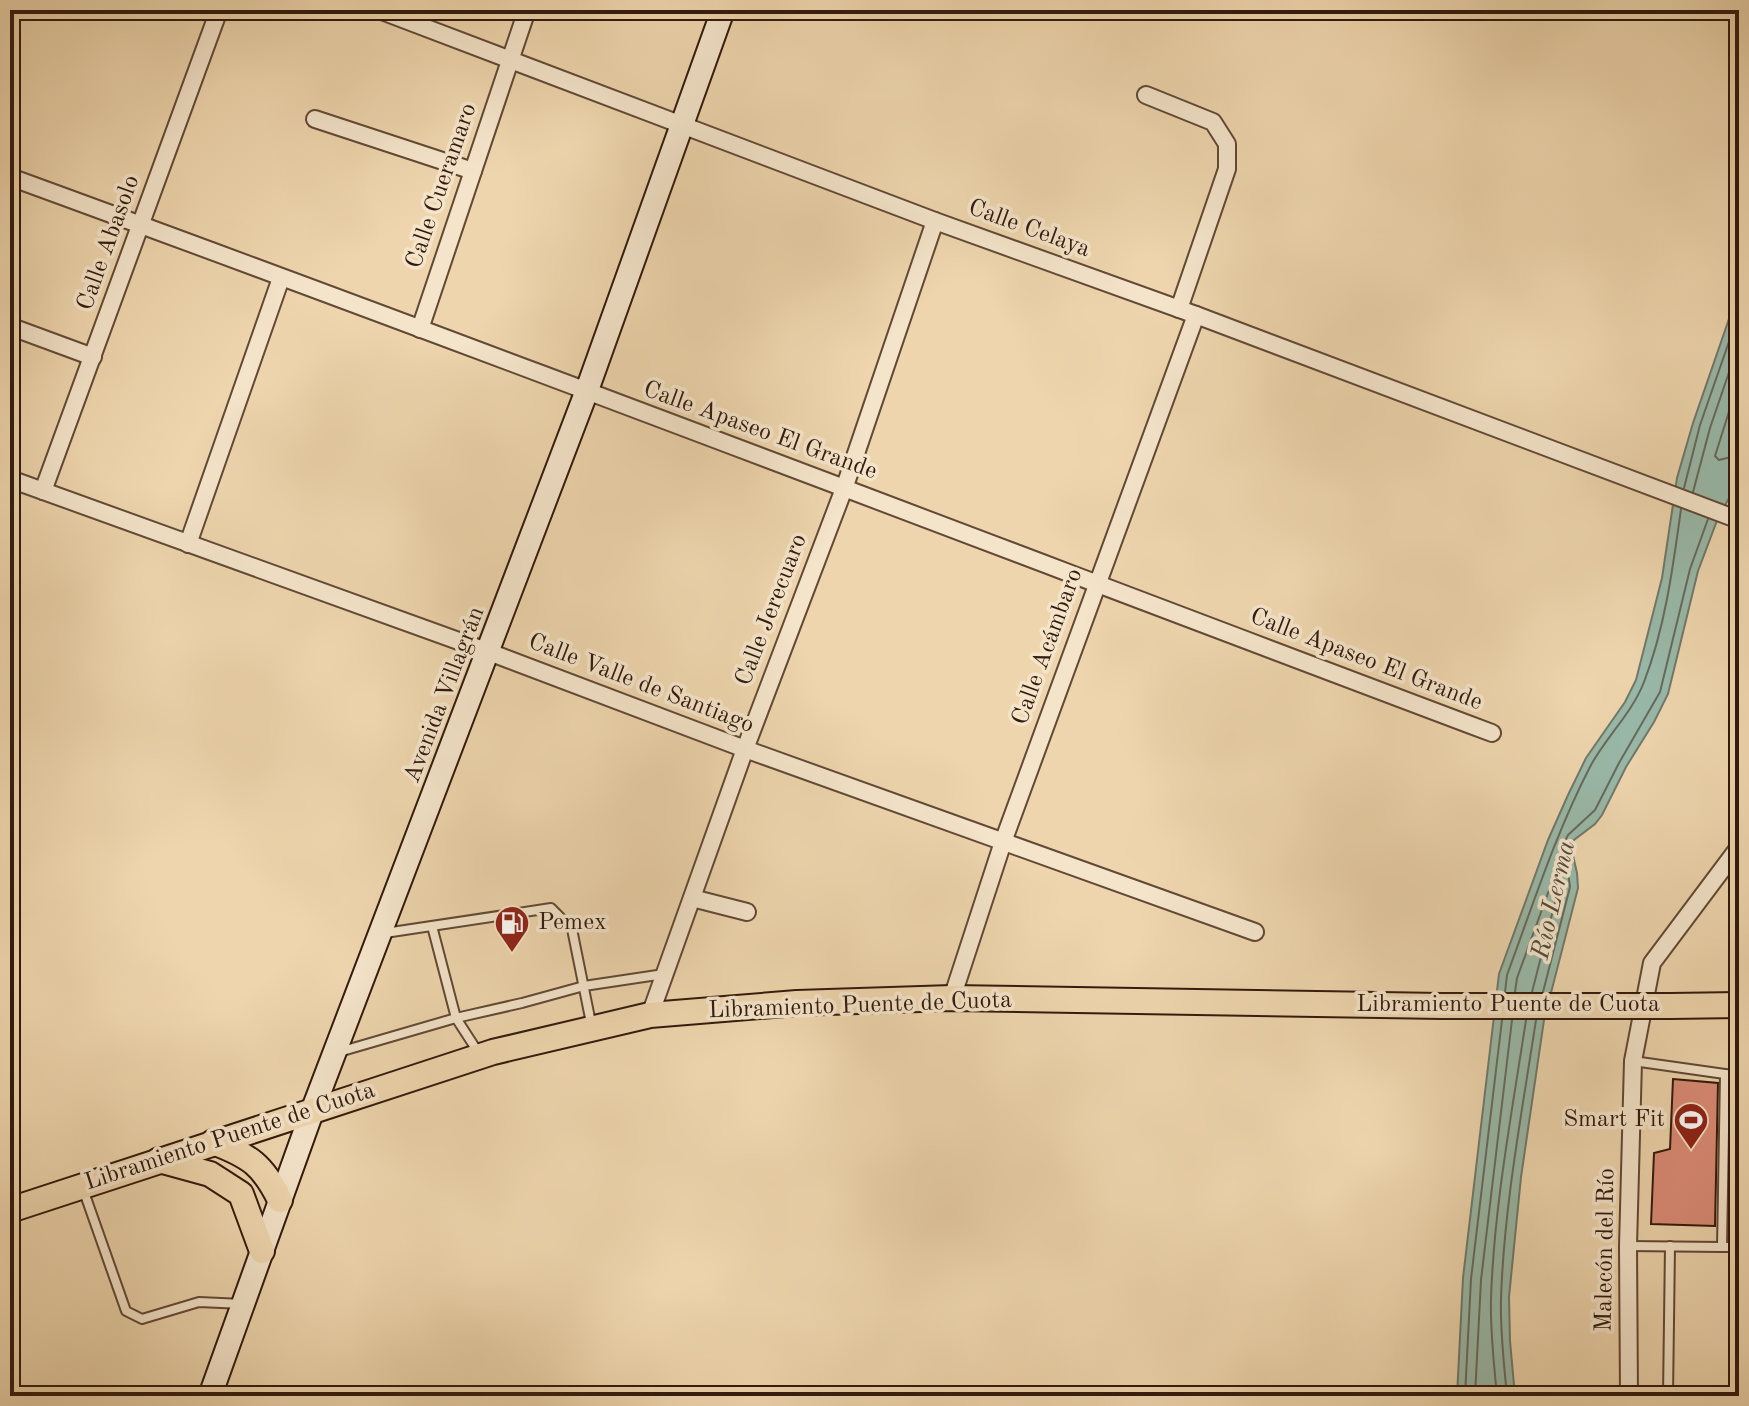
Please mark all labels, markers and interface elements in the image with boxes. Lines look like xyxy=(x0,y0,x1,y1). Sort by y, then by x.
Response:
street label: Calle Cueramaro xyxy=(402,100,482,272)
street label: Calle Abasolo xyxy=(73,172,145,314)
street label: Calle Celaya xyxy=(965,196,1093,262)
street label: Calle Apaseo El Grande xyxy=(640,378,880,484)
street label: Calle Jerecuaro xyxy=(732,531,812,689)
street label: Calle Acámbaro xyxy=(1009,566,1087,728)
street label: Avenida Villagrán xyxy=(400,604,490,786)
street label: Calle Apaseo El Grande xyxy=(1247,605,1485,715)
street label: Calle Valle de Santiago xyxy=(525,630,757,738)
water label: Río Lerma xyxy=(1527,838,1580,963)
fuel station icon: Pemex xyxy=(493,904,531,954)
place label: Pemex xyxy=(538,911,607,935)
street label: Libramiento Puente de Cuota xyxy=(708,989,1012,1023)
street label: Libramiento Puente de Cuota xyxy=(1356,993,1660,1017)
street label: Libramiento Puente de Cuota xyxy=(82,1079,378,1195)
sports icon: Smart Fit xyxy=(1672,1101,1710,1151)
place label: Smart Fit xyxy=(1563,1108,1665,1132)
street label: Malecón del Río xyxy=(1593,1168,1619,1332)

